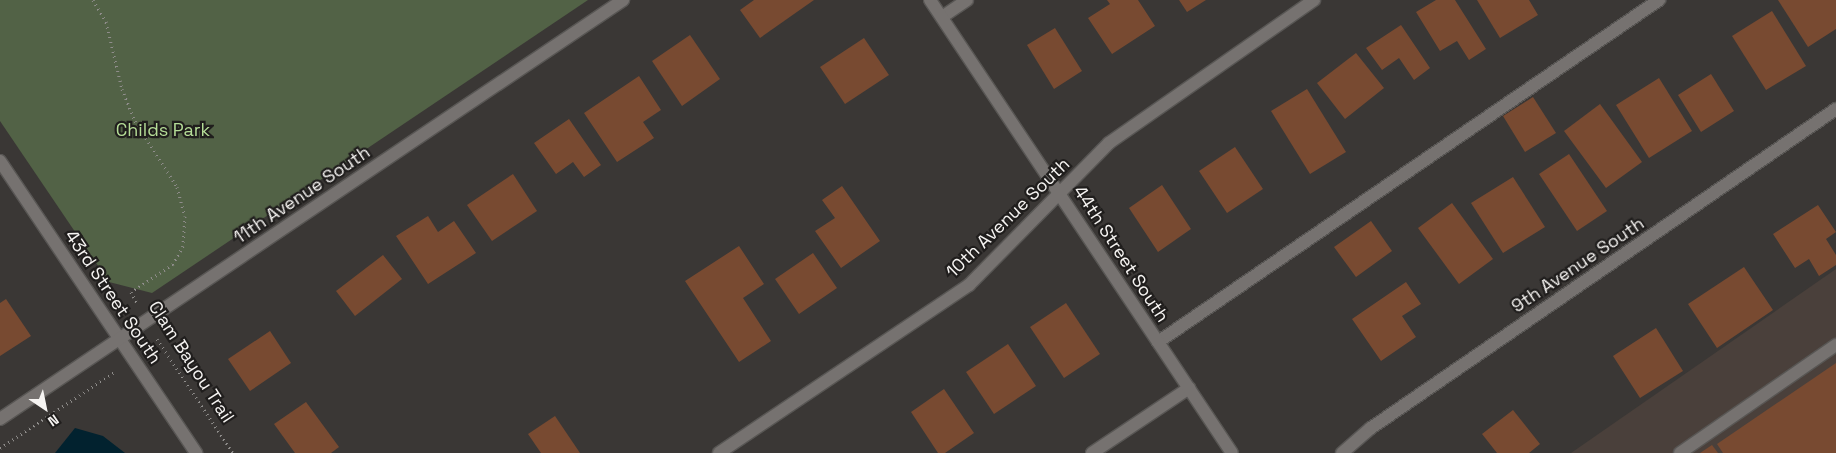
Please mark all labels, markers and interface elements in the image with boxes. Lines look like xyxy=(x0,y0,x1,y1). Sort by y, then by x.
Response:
park label: Childs Park xyxy=(116,119,210,141)
street label: 11th Avenue South xyxy=(230,141,374,249)
street label: 10th Avenue South xyxy=(942,153,1074,283)
street label: 44th Street South xyxy=(1069,182,1173,326)
street label: 9th Avenue South xyxy=(1507,213,1649,317)
street label: 43rd Street South xyxy=(60,226,166,368)
street label: Clam Bayou Trail xyxy=(144,297,238,427)
north arrow xyxy=(20,383,70,433)
text: N xyxy=(44,410,62,431)

